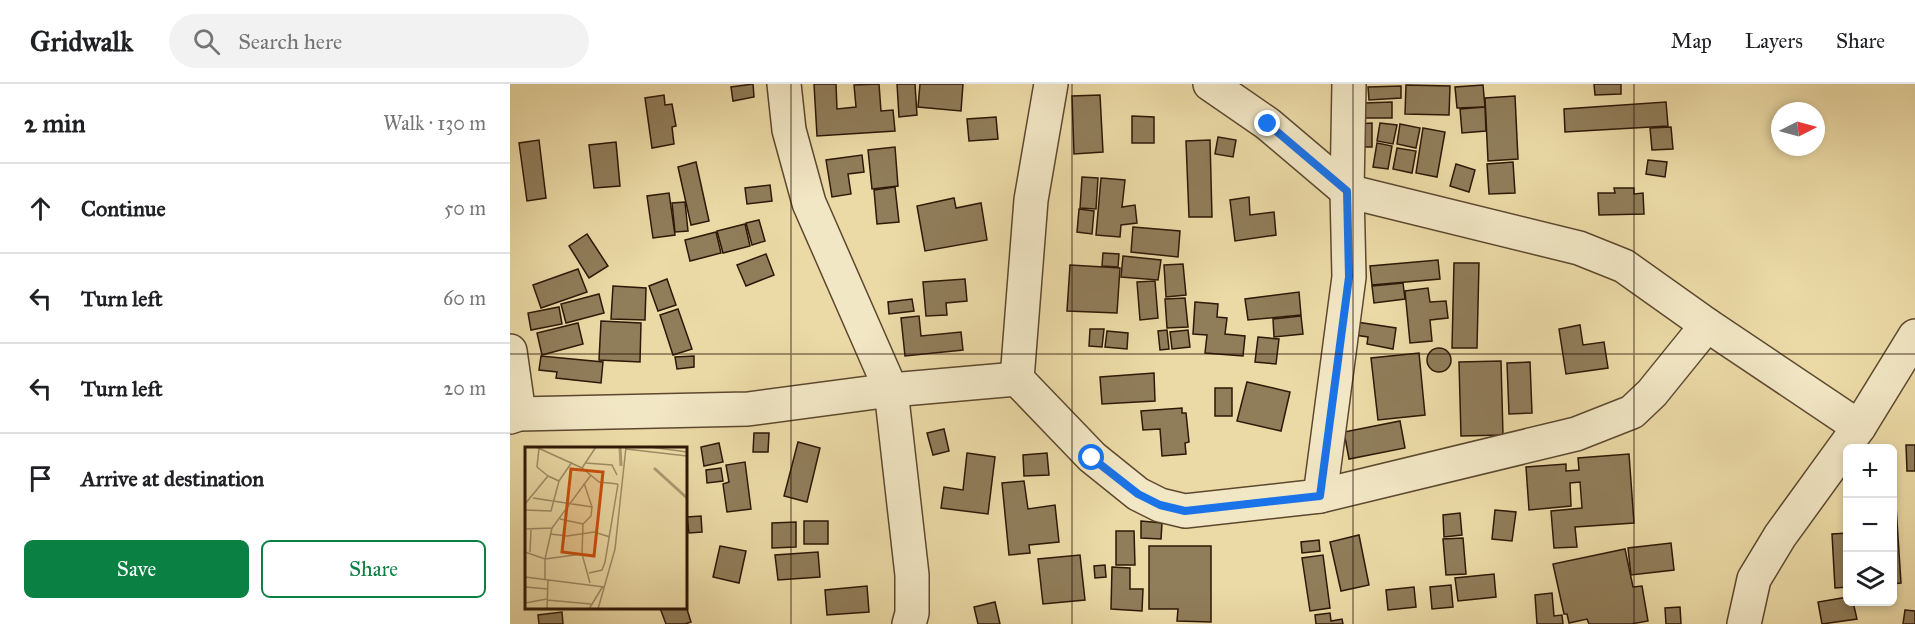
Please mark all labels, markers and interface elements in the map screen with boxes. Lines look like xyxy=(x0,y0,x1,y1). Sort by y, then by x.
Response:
search box xyxy=(169,14,589,68)
text: Gridwalk xyxy=(30,24,133,59)
icon: search xyxy=(190,25,223,58)
text: Search here xyxy=(238,28,342,55)
text: Map xyxy=(1671,28,1712,54)
text: Layers xyxy=(1745,28,1803,54)
text: Share xyxy=(1836,28,1885,54)
north arrow xyxy=(1771,102,1825,156)
text: 2 min xyxy=(24,107,85,139)
route end xyxy=(1254,110,1280,136)
text: Walk · 130 m xyxy=(383,111,486,135)
icon: ahead xyxy=(24,192,57,225)
text: Continue xyxy=(81,195,166,222)
text: 50 m xyxy=(444,196,486,220)
icon: left xyxy=(24,282,57,315)
text: Turn left xyxy=(81,285,163,312)
text: 60 m xyxy=(443,286,486,310)
icon: left xyxy=(24,372,57,405)
text: Turn left xyxy=(81,375,163,402)
text: 20 m xyxy=(443,376,486,400)
route start xyxy=(1078,444,1104,470)
map controls xyxy=(1843,444,1897,606)
button: + xyxy=(1843,444,1897,498)
inset map xyxy=(525,447,687,609)
icon: arrive xyxy=(24,462,57,495)
text: Arrive at destination xyxy=(81,465,264,492)
button: − xyxy=(1843,498,1897,552)
button: Save xyxy=(24,540,249,598)
button: Share xyxy=(261,540,486,598)
button: layers xyxy=(1843,552,1897,606)

